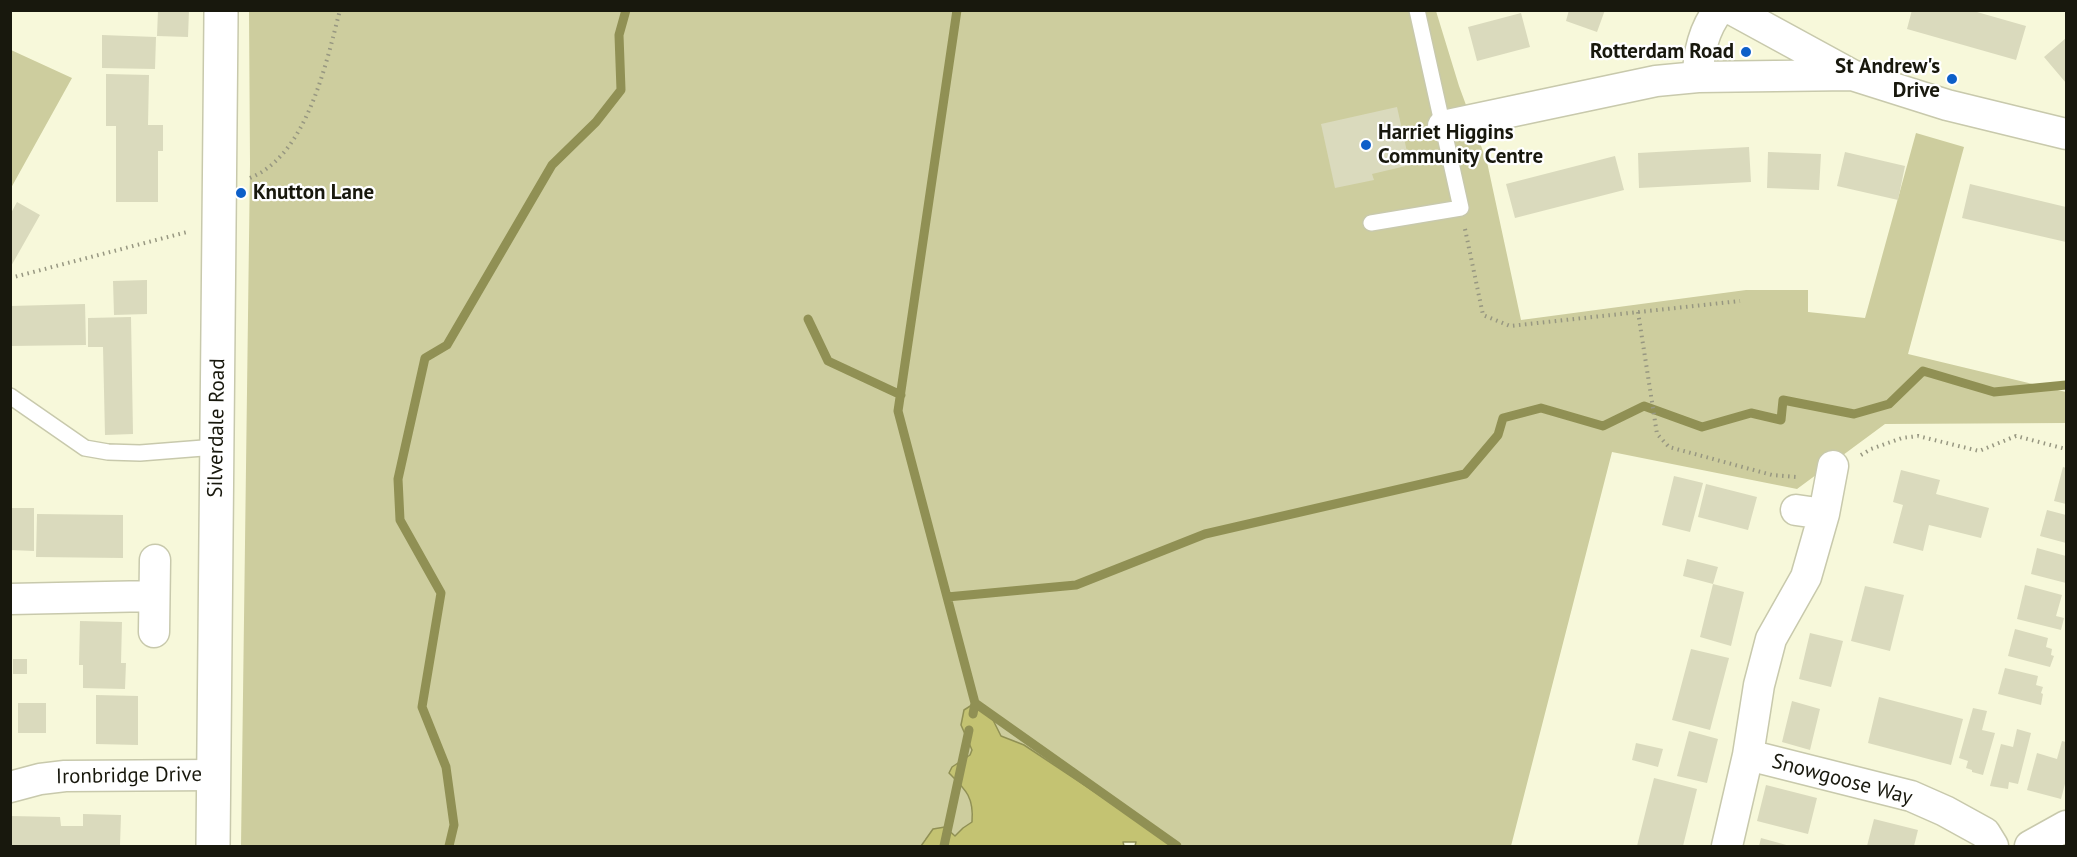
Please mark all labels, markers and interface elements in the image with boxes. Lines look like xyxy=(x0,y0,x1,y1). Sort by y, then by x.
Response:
place label: Rotterdam Road xyxy=(1590,39,1734,65)
marker: Rotterdam Road xyxy=(1739,45,1753,59)
place label: St Andrew's Drive xyxy=(1835,54,1940,104)
marker: St Andrew's Drive xyxy=(1945,72,1959,86)
place label: Harriet Higgins Community Centre xyxy=(1378,120,1543,170)
marker: Harriet Higgins Community Centre xyxy=(1359,138,1373,152)
place label: Knutton Lane xyxy=(253,180,374,206)
marker: Knutton Lane xyxy=(234,186,248,200)
street label: Silverdale Road xyxy=(203,358,231,498)
street label: Snowgoose Way xyxy=(1769,749,1915,811)
street label: Ironbridge Drive xyxy=(56,762,202,790)

